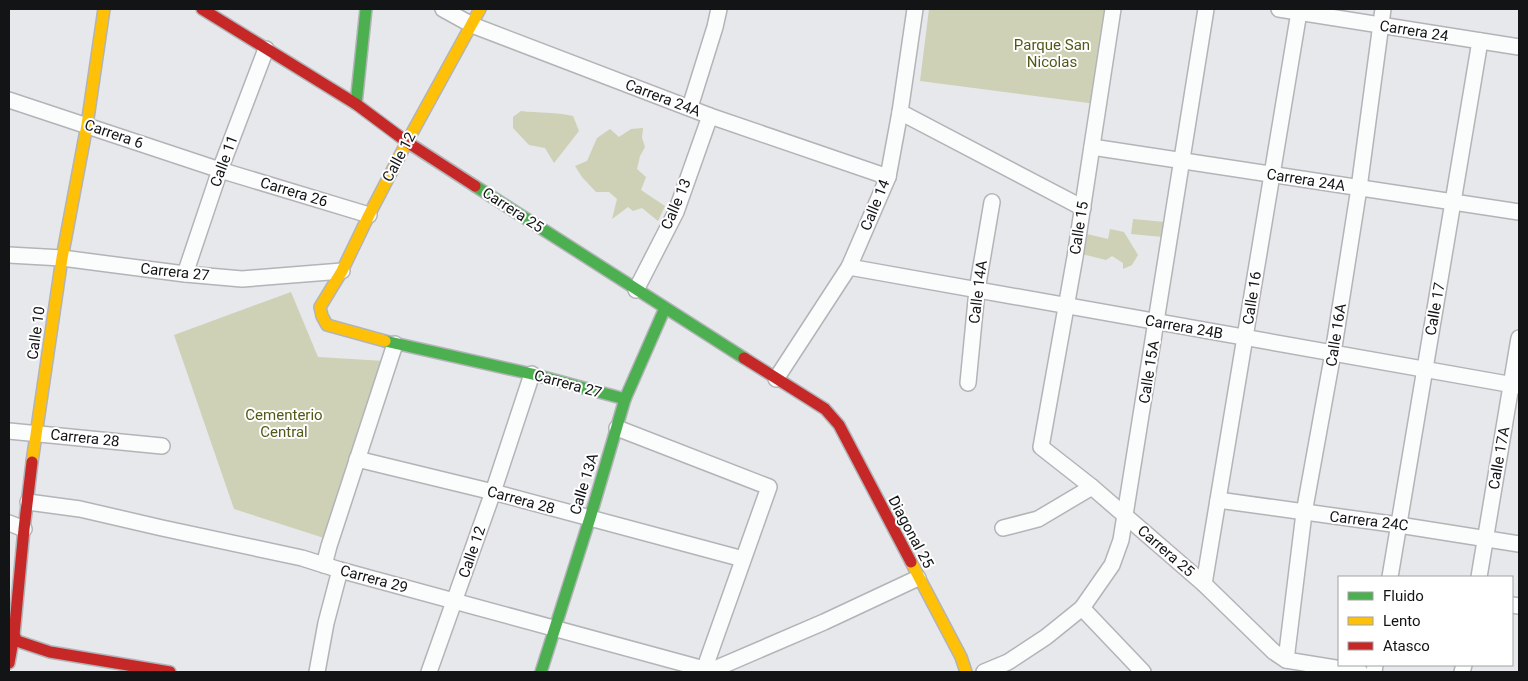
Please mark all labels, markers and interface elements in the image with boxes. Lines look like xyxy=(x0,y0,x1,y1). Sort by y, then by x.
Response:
street label: Carrera 24 xyxy=(1378,17,1450,45)
park label: Parque San Nicolas xyxy=(1014,36,1090,71)
street label: Carrera 24A xyxy=(623,75,703,121)
street label: Carrera 6 xyxy=(82,116,146,152)
street label: Calle 12 xyxy=(378,129,420,185)
street label: Calle 11 xyxy=(206,133,242,189)
street label: Carrera 24A xyxy=(1265,165,1347,195)
street label: Carrera 26 xyxy=(258,173,330,211)
street label: Calle 13 xyxy=(657,176,695,232)
street label: Calle 14 xyxy=(857,176,894,233)
street label: Carrera 25 xyxy=(479,184,547,236)
street label: Calle 15 xyxy=(1066,200,1092,256)
street label: Carrera 27 xyxy=(140,259,210,285)
street label: Calle 14A xyxy=(965,259,991,325)
street label: Calle 16 xyxy=(1239,270,1265,326)
street label: Calle 17 xyxy=(1421,281,1449,337)
street label: Calle 16A xyxy=(1322,302,1350,368)
street label: Calle 10 xyxy=(23,305,49,361)
street label: Carrera 24B xyxy=(1144,311,1224,343)
street label: Calle 15A xyxy=(1135,339,1163,405)
street label: Carrera 27 xyxy=(532,366,604,402)
park label: Cementerio Central xyxy=(245,406,323,441)
street label: Carrera 28 xyxy=(50,425,120,451)
street label: Calle 17A xyxy=(1485,425,1513,491)
street label: Calle 13A xyxy=(566,451,602,517)
street label: Carrera 28 xyxy=(485,482,557,518)
street label: Diagonal 25 xyxy=(884,493,938,571)
street label: Carrera 24C xyxy=(1329,507,1410,535)
street label: Carrera 25 xyxy=(1134,521,1198,581)
street label: Calle 12 xyxy=(455,524,489,580)
street label: Carrera 29 xyxy=(338,561,410,597)
legend xyxy=(1338,576,1513,666)
text: Fluido xyxy=(1383,587,1424,605)
text: Lento xyxy=(1383,612,1421,630)
text: Atasco xyxy=(1383,637,1430,655)

